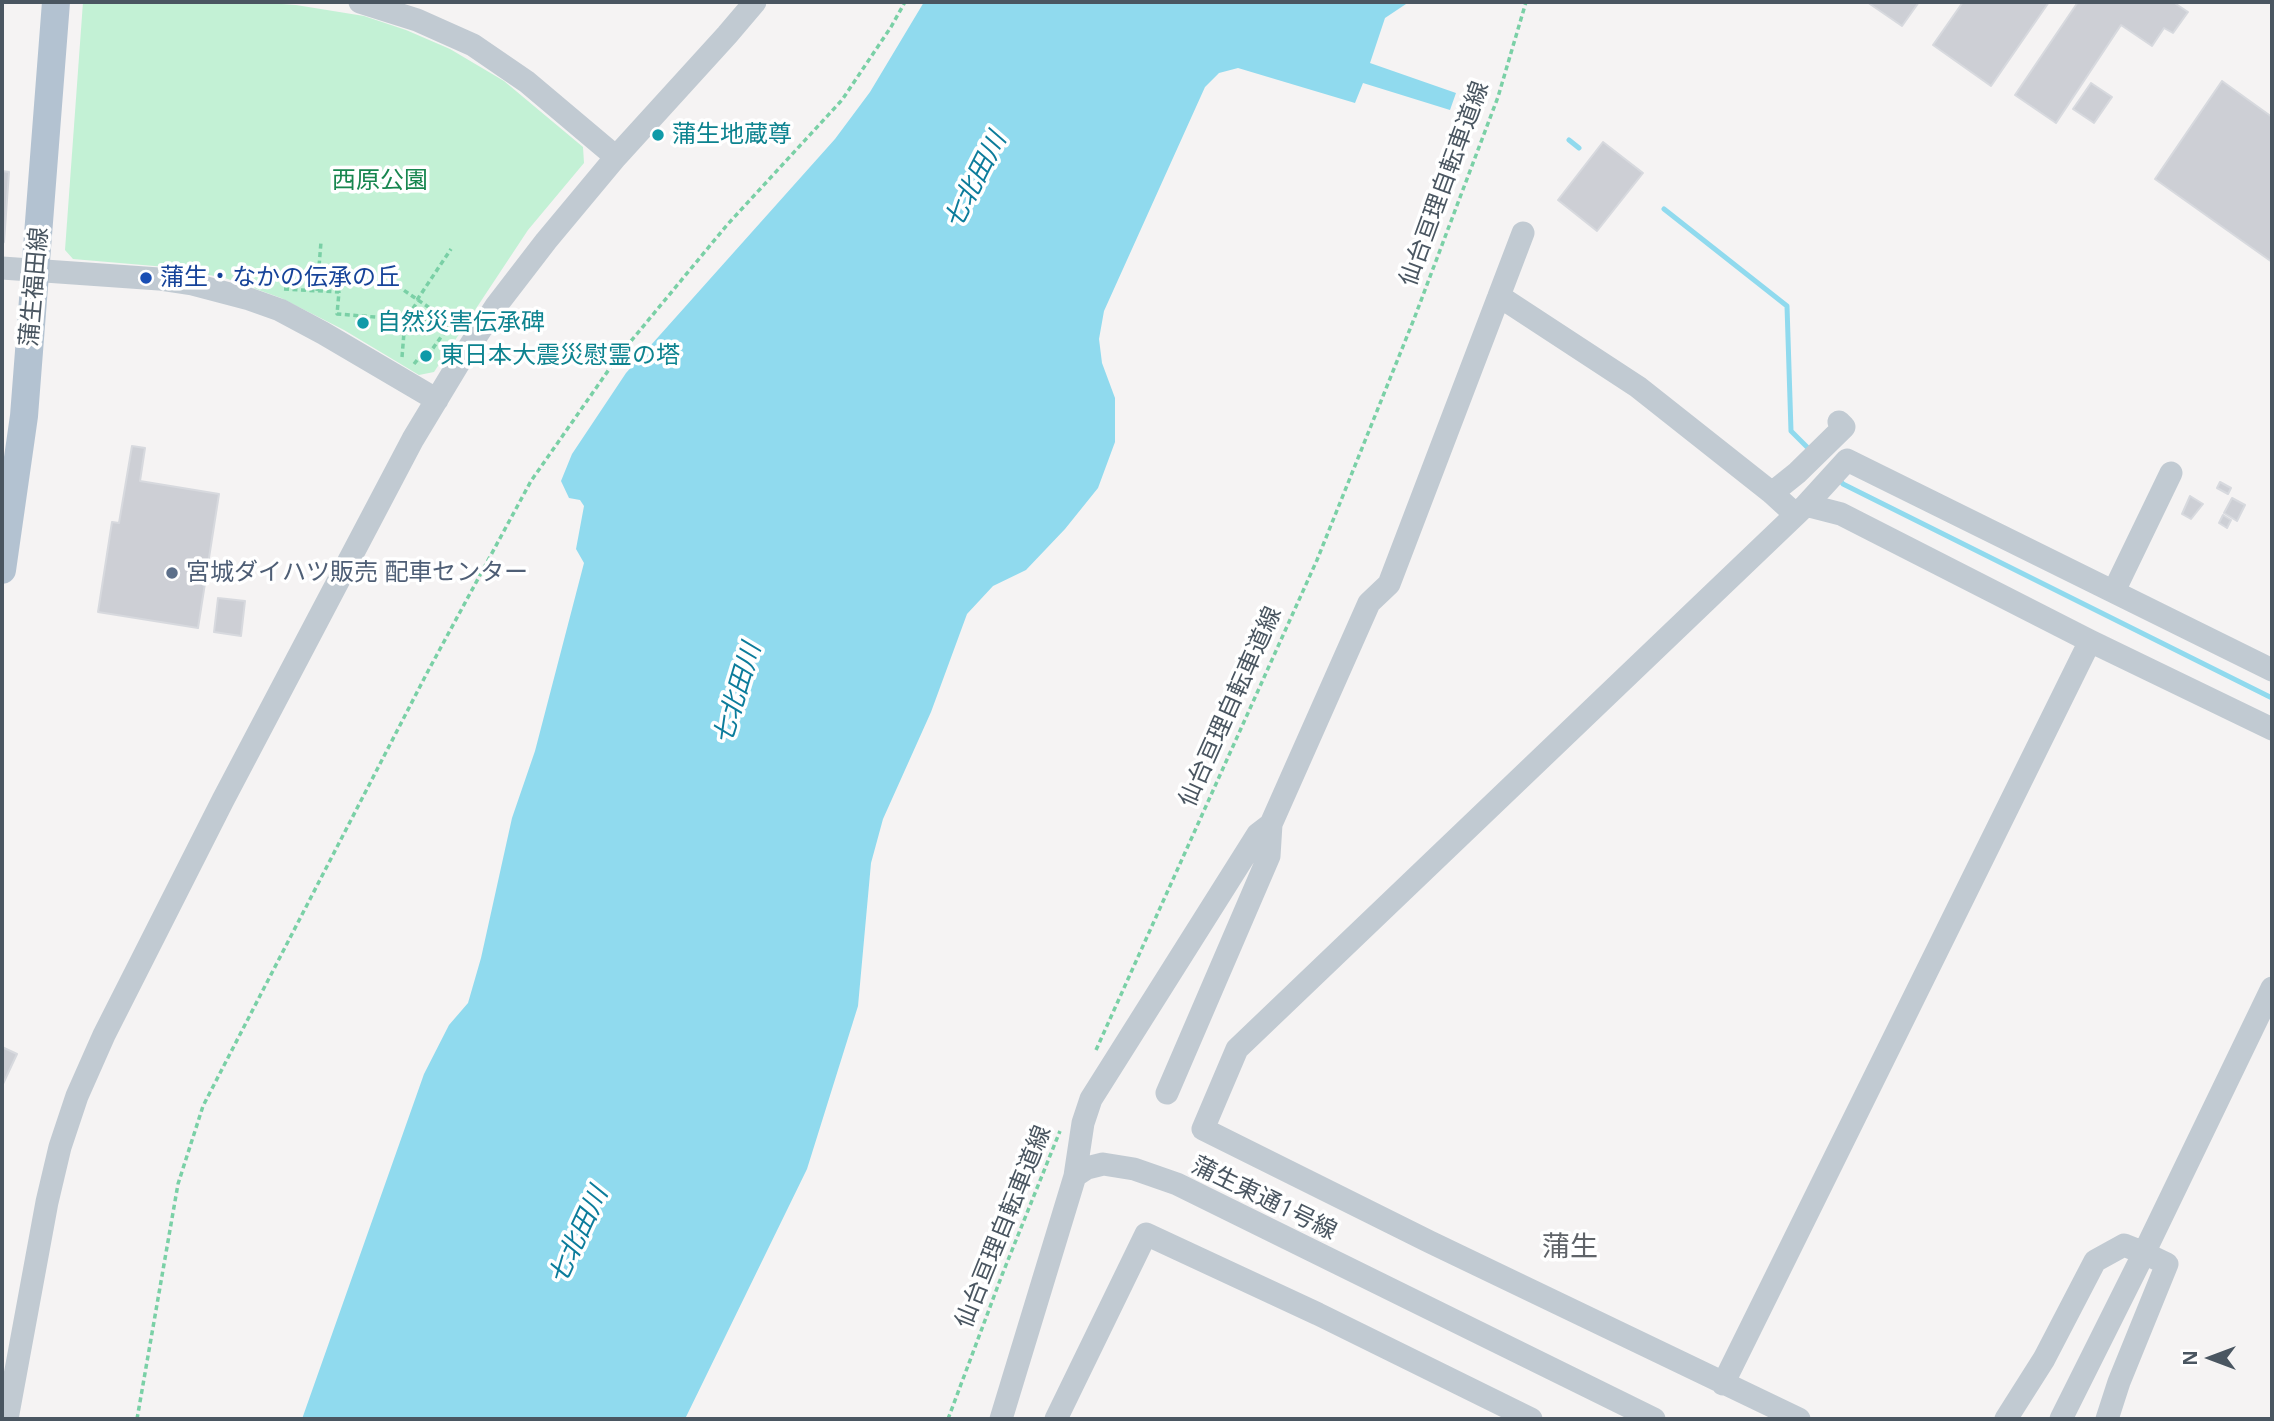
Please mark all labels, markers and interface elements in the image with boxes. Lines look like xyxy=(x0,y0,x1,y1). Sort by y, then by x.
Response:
street label: 仙台亘理自転車道線 xyxy=(1395,78,1495,290)
place label: 蒲生地蔵尊 xyxy=(672,121,792,149)
marker: 蒲生地蔵尊 xyxy=(650,127,666,143)
water label: 七北田川 xyxy=(938,128,1014,234)
park label: 西原公園 xyxy=(332,167,428,195)
street label: 蒲生福田線 xyxy=(15,226,55,348)
place label: 蒲生・なかの伝承の丘 xyxy=(160,264,400,292)
marker: 蒲生・なかの伝承の丘 xyxy=(138,270,154,286)
place label: 自然災害伝承碑 xyxy=(377,309,545,337)
marker: 自然災害伝承碑 xyxy=(355,315,371,331)
place label: 東日本大震災慰霊の塔 xyxy=(440,342,680,370)
marker: 東日本大震災慰霊の塔 xyxy=(418,348,434,364)
place label: 宮城ダイハツ販売 配車センター xyxy=(186,559,528,587)
marker: 宮城ダイハツ販売 配車センター xyxy=(164,565,180,581)
street label: 仙台亘理自転車道線 xyxy=(1174,602,1288,812)
water label: 七北田川 xyxy=(708,640,768,748)
street label: 仙台亘理自転車道線 xyxy=(950,1121,1058,1333)
street label: 蒲生東通1号線 xyxy=(1187,1151,1341,1247)
water label: 七北田川 xyxy=(543,1182,615,1290)
district label: 蒲生 xyxy=(1542,1231,1598,1265)
north arrow xyxy=(2176,1323,2246,1393)
text: N xyxy=(2177,1350,2203,1366)

